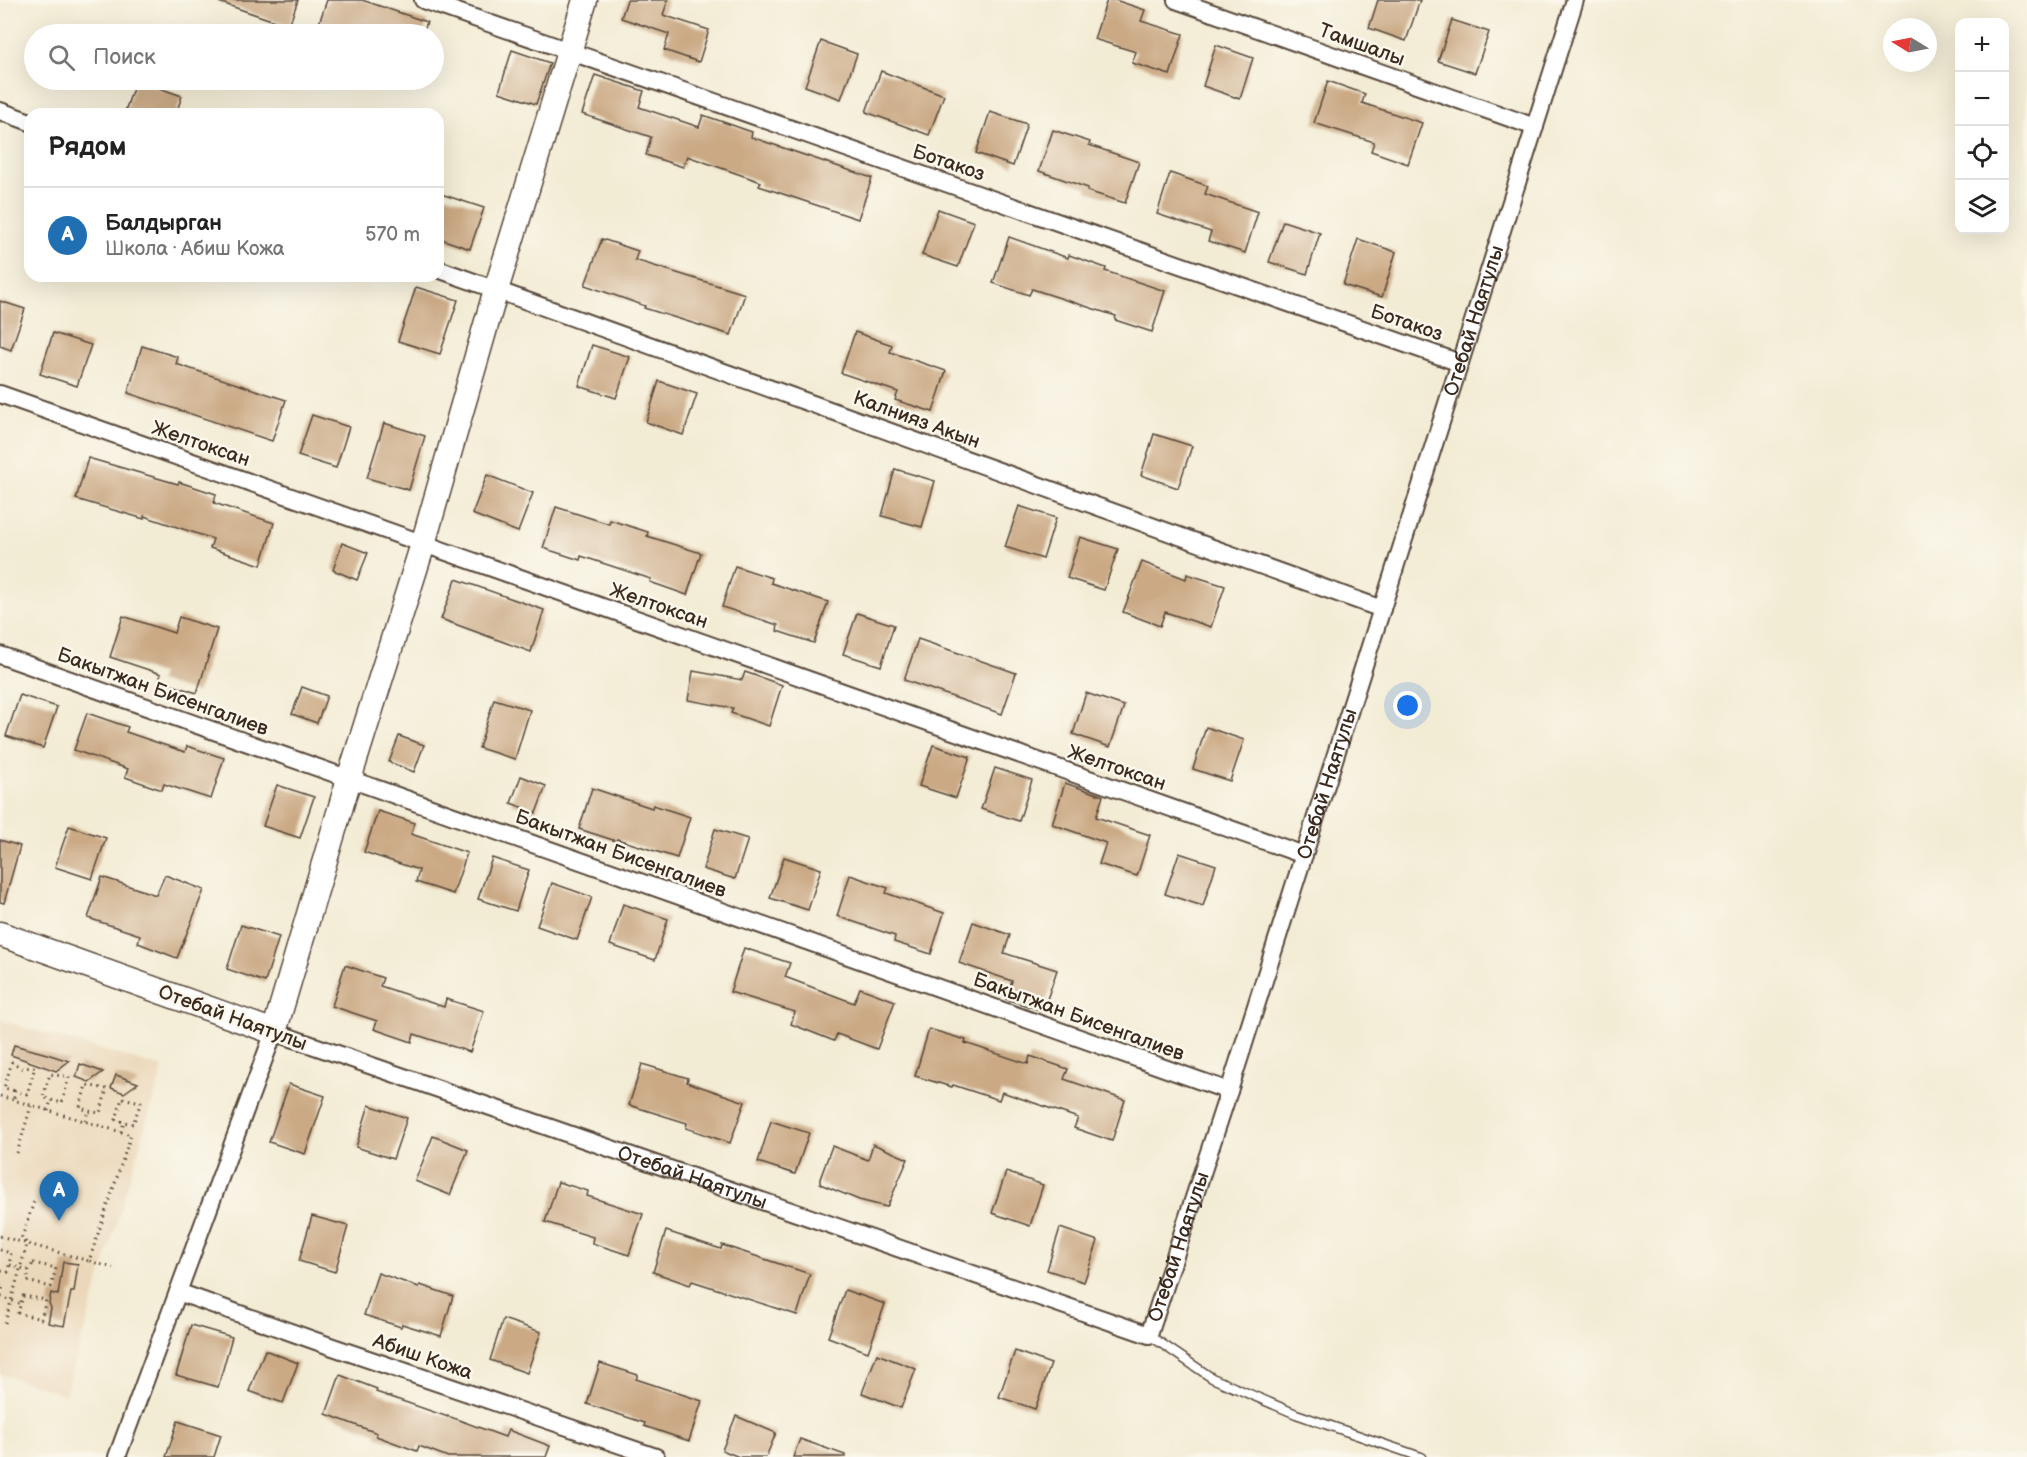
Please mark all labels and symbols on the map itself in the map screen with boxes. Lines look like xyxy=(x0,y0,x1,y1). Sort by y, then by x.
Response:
street label: Тамшалы xyxy=(1315,18,1408,72)
north arrow xyxy=(1883,18,1937,72)
street label: Ботакоз xyxy=(909,139,988,186)
street label: Отебай Наятулы xyxy=(1439,243,1509,399)
street label: Ботакоз xyxy=(1367,299,1446,346)
street label: Калнияз Акын xyxy=(850,386,983,454)
street label: Желтоксан xyxy=(148,416,253,472)
street label: Желтоксан xyxy=(606,578,711,634)
street label: Бакытжан Бисенгалиев xyxy=(54,643,272,741)
your location xyxy=(1393,691,1422,720)
street label: Отебай Наятулы xyxy=(1292,706,1362,862)
street label: Желтоксан xyxy=(1064,740,1169,796)
street label: Бакытжан Бисенгалиев xyxy=(512,805,730,903)
street label: Бакытжан Бисенгалиев xyxy=(970,968,1188,1066)
street label: Отебай Наятулы xyxy=(155,980,310,1056)
street label: Отебай Наятулы xyxy=(614,1141,770,1215)
street label: Отебай Наятулы xyxy=(1143,1169,1215,1325)
pin: A xyxy=(40,1172,78,1221)
street label: Абиш Кожа xyxy=(369,1328,476,1385)

